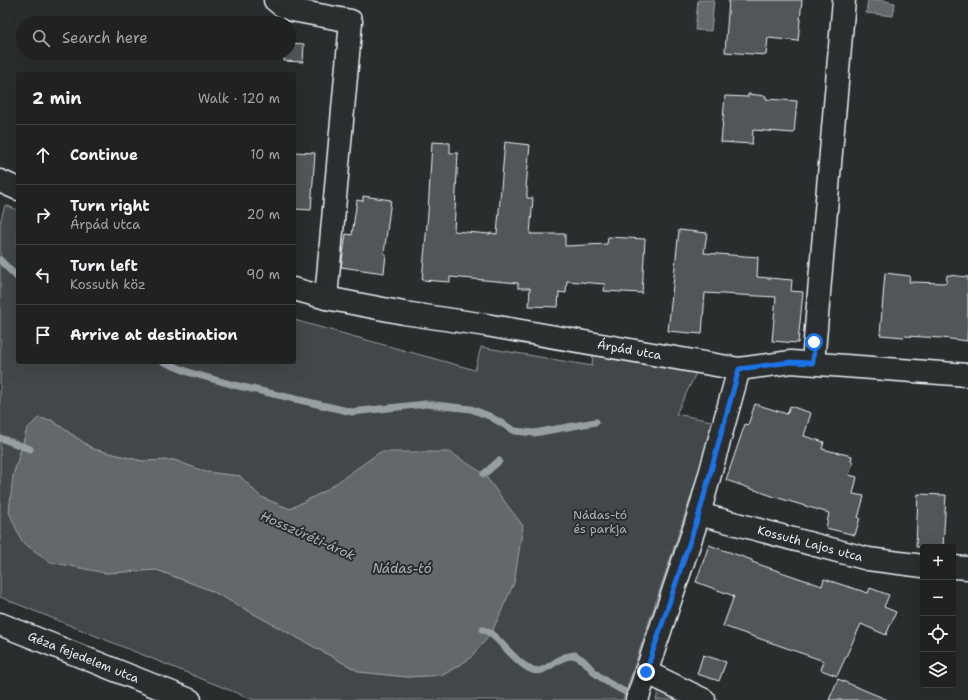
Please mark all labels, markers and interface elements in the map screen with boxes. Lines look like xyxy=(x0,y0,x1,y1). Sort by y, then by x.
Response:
search box xyxy=(16,16,296,60)
icon: search xyxy=(30,27,52,49)
text: Search here xyxy=(62,28,148,48)
text: 2 min xyxy=(32,87,82,109)
text: Walk · 120 m xyxy=(198,90,280,107)
icon: ahead xyxy=(32,144,54,166)
text: Continue xyxy=(70,145,138,165)
text: 10 m xyxy=(250,146,280,163)
text: Turn right xyxy=(70,196,150,216)
icon: right xyxy=(32,204,54,226)
text: 20 m xyxy=(247,206,280,223)
text: Árpád utca xyxy=(70,216,140,233)
text: Turn left xyxy=(70,256,138,276)
icon: left xyxy=(32,264,54,286)
text: 90 m xyxy=(246,266,280,283)
text: Kossuth köz xyxy=(70,276,146,293)
icon: arrive xyxy=(32,324,54,346)
text: Arrive at destination xyxy=(70,325,238,345)
route start xyxy=(805,333,823,351)
street label: Árpád utca xyxy=(596,336,663,363)
water label: Hosszúréti-árok xyxy=(258,507,358,564)
park label: Nádas-tó és parkja xyxy=(573,507,627,537)
street label: Kossuth Lajos utca xyxy=(756,522,865,565)
map controls xyxy=(920,544,956,688)
button: + xyxy=(920,544,956,580)
water label: Nádas-tó xyxy=(372,560,432,577)
button: − xyxy=(920,580,956,616)
button: locate xyxy=(920,616,956,652)
street label: Géza fejedelem utca xyxy=(26,628,142,687)
button: layers xyxy=(920,652,956,688)
route end xyxy=(637,663,655,681)

